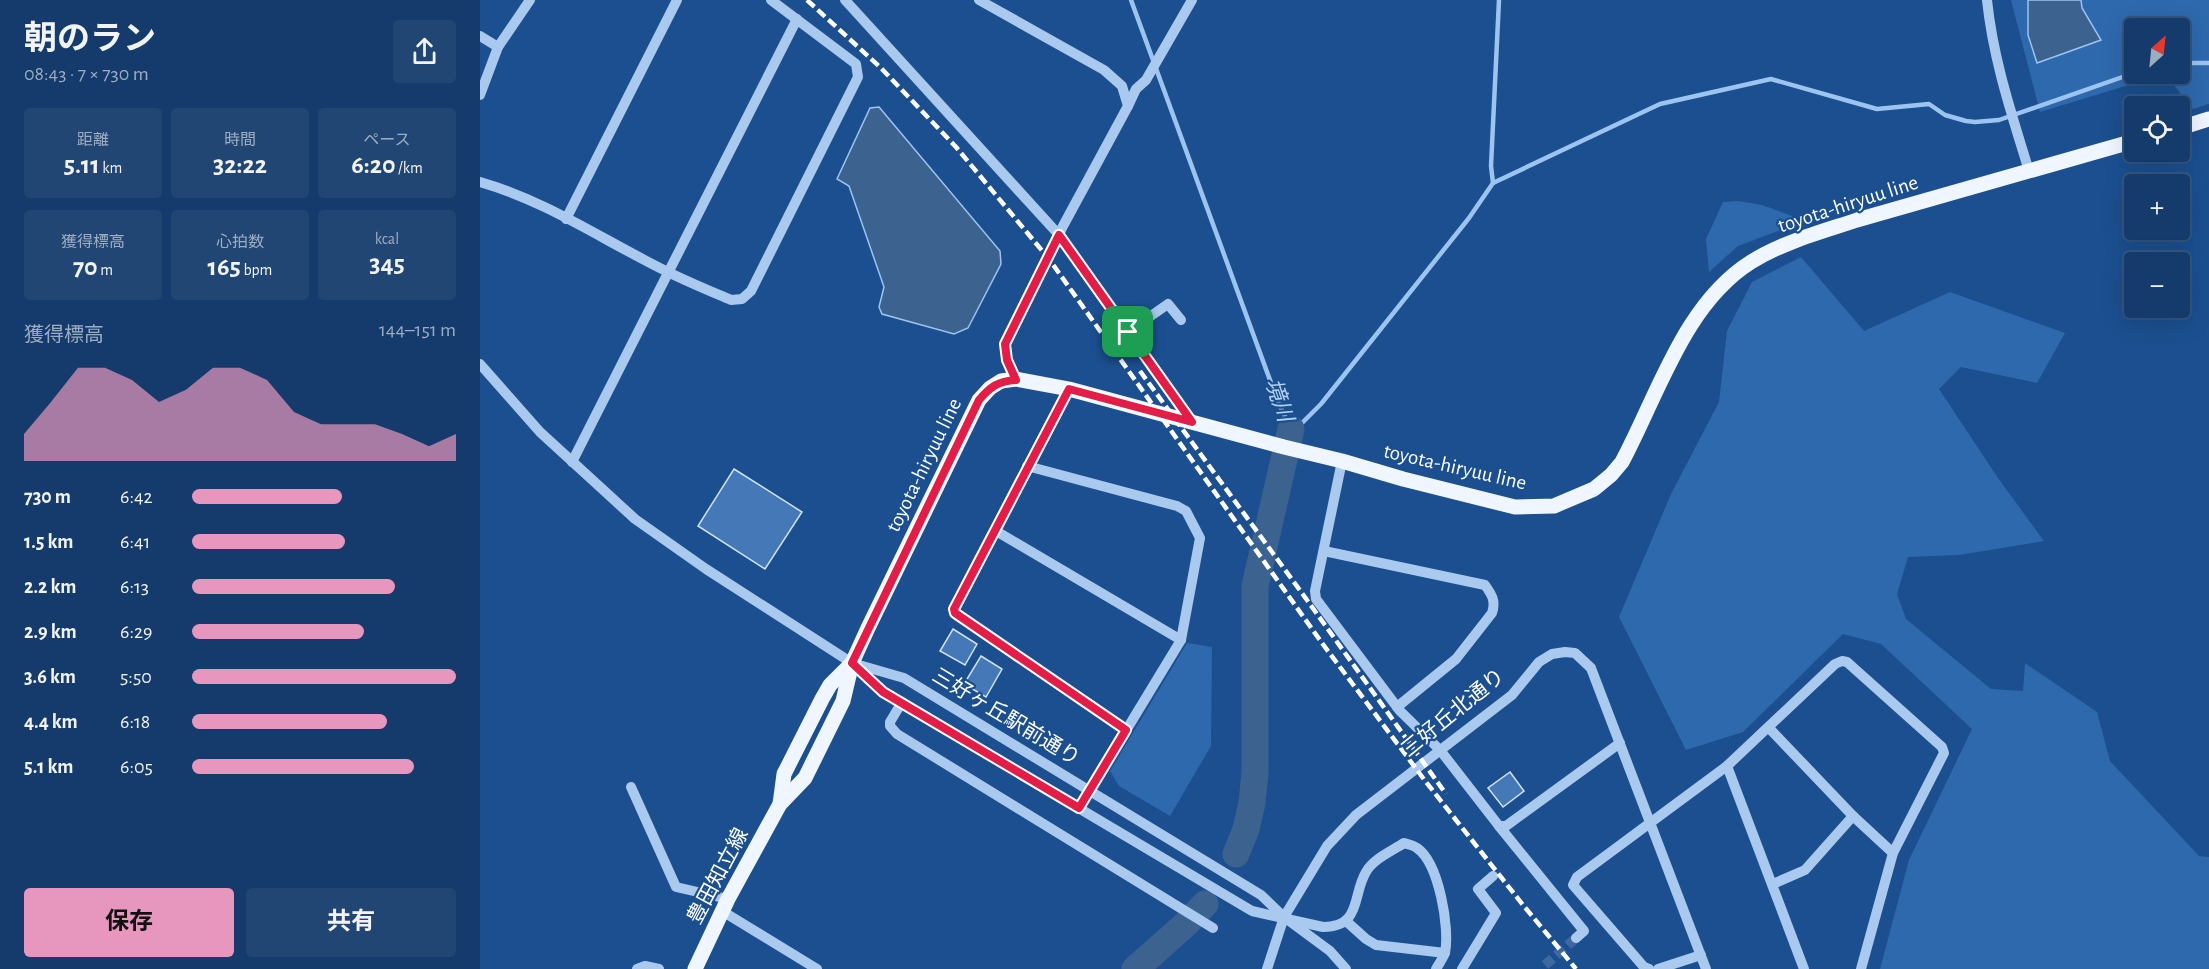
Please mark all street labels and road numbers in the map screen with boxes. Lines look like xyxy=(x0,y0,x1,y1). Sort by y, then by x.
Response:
street label: toyota-hiryuu line xyxy=(1775,171,1921,237)
street label: toyota-hiryuu line xyxy=(883,395,965,535)
street label: toyota-hiryuu line xyxy=(1382,440,1528,494)
street label: 三好ヶ丘駅前通り xyxy=(929,664,1084,769)
street label: 三好丘北通り xyxy=(1397,664,1509,761)
street label: 豊田知立線 xyxy=(683,824,752,927)

